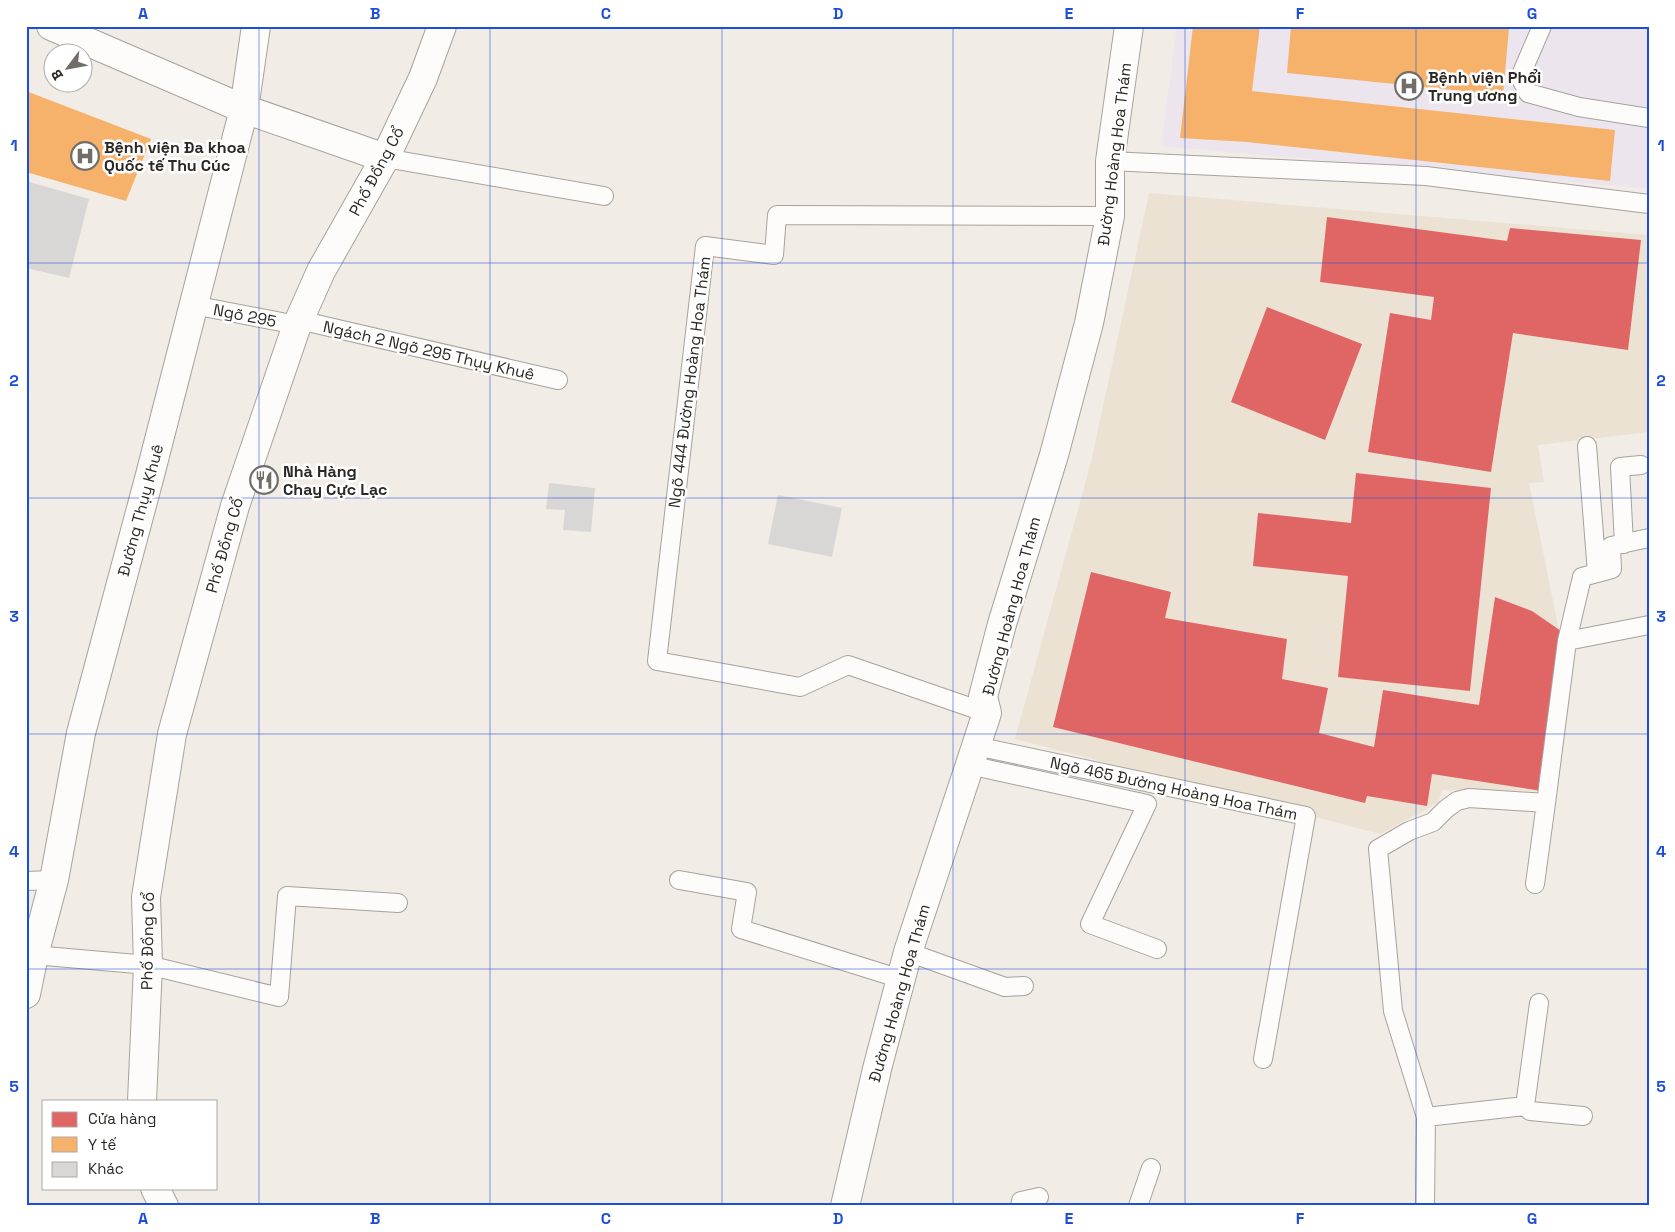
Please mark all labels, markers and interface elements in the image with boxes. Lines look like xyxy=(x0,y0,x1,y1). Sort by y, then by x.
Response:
text: A xyxy=(138,3,148,24)
text: B xyxy=(370,3,380,24)
text: C xyxy=(601,3,611,24)
text: D xyxy=(833,3,843,24)
text: E xyxy=(1065,3,1074,24)
text: F xyxy=(1296,3,1305,24)
text: G xyxy=(1527,3,1537,24)
north arrow xyxy=(42,42,92,92)
street label: Đường Hoàng Hoa Thám xyxy=(1093,61,1136,247)
text: B xyxy=(47,66,67,84)
place label: Bệnh viện Phổi Trung ương xyxy=(1428,67,1541,106)
hospital icon: Bệnh viện Phổi Trung ương xyxy=(1394,71,1424,101)
street label: Phố Đồng Cổ xyxy=(344,123,409,220)
text: 1 xyxy=(10,135,18,156)
text: 1 xyxy=(1657,135,1665,156)
place label: Bệnh viện Đa khoa Quốc tế Thu Cúc xyxy=(104,137,246,176)
hospital icon: Bệnh viện Đa khoa Quốc tế Thu Cúc xyxy=(70,141,100,171)
street label: Ngõ 444 Đường Hoàng Hoa Thám xyxy=(664,255,715,509)
street label: Ngõ 295 xyxy=(212,299,278,332)
street label: Ngách 2 Ngõ 295 Thụy Khuê xyxy=(321,316,537,385)
text: 2 xyxy=(9,370,19,391)
text: 2 xyxy=(1656,370,1666,391)
street label: Đường Thụy Khuê xyxy=(113,442,168,579)
place label: Nhà Hàng Chay Cực Lạc xyxy=(283,461,387,500)
restaurant icon: Nhà Hàng Chay Cực Lạc xyxy=(249,465,279,495)
street label: Phố Đồng Cổ xyxy=(201,495,248,595)
street label: Đường Hoàng Hoa Thám xyxy=(977,514,1045,698)
text: 3 xyxy=(9,606,19,627)
text: 3 xyxy=(1656,606,1666,627)
street label: Ngõ 465 Đường Hoàng Hoa Thám xyxy=(1048,752,1300,825)
text: 4 xyxy=(9,841,19,862)
text: 4 xyxy=(1656,841,1666,862)
street label: Phố Đồng Cổ xyxy=(136,892,159,990)
street label: Đường Hoàng Hoa Thám xyxy=(864,902,935,1085)
text: 5 xyxy=(9,1076,19,1097)
text: 5 xyxy=(1656,1076,1666,1097)
legend xyxy=(42,1100,218,1190)
text: Cửa hàng xyxy=(88,1109,156,1128)
text: Y tế xyxy=(88,1135,116,1154)
text: Khác xyxy=(88,1159,124,1178)
text: A xyxy=(138,1208,148,1229)
text: B xyxy=(370,1208,380,1229)
text: C xyxy=(601,1208,611,1229)
text: D xyxy=(833,1208,843,1229)
text: E xyxy=(1065,1208,1074,1229)
text: F xyxy=(1296,1208,1305,1229)
text: G xyxy=(1527,1208,1537,1229)

